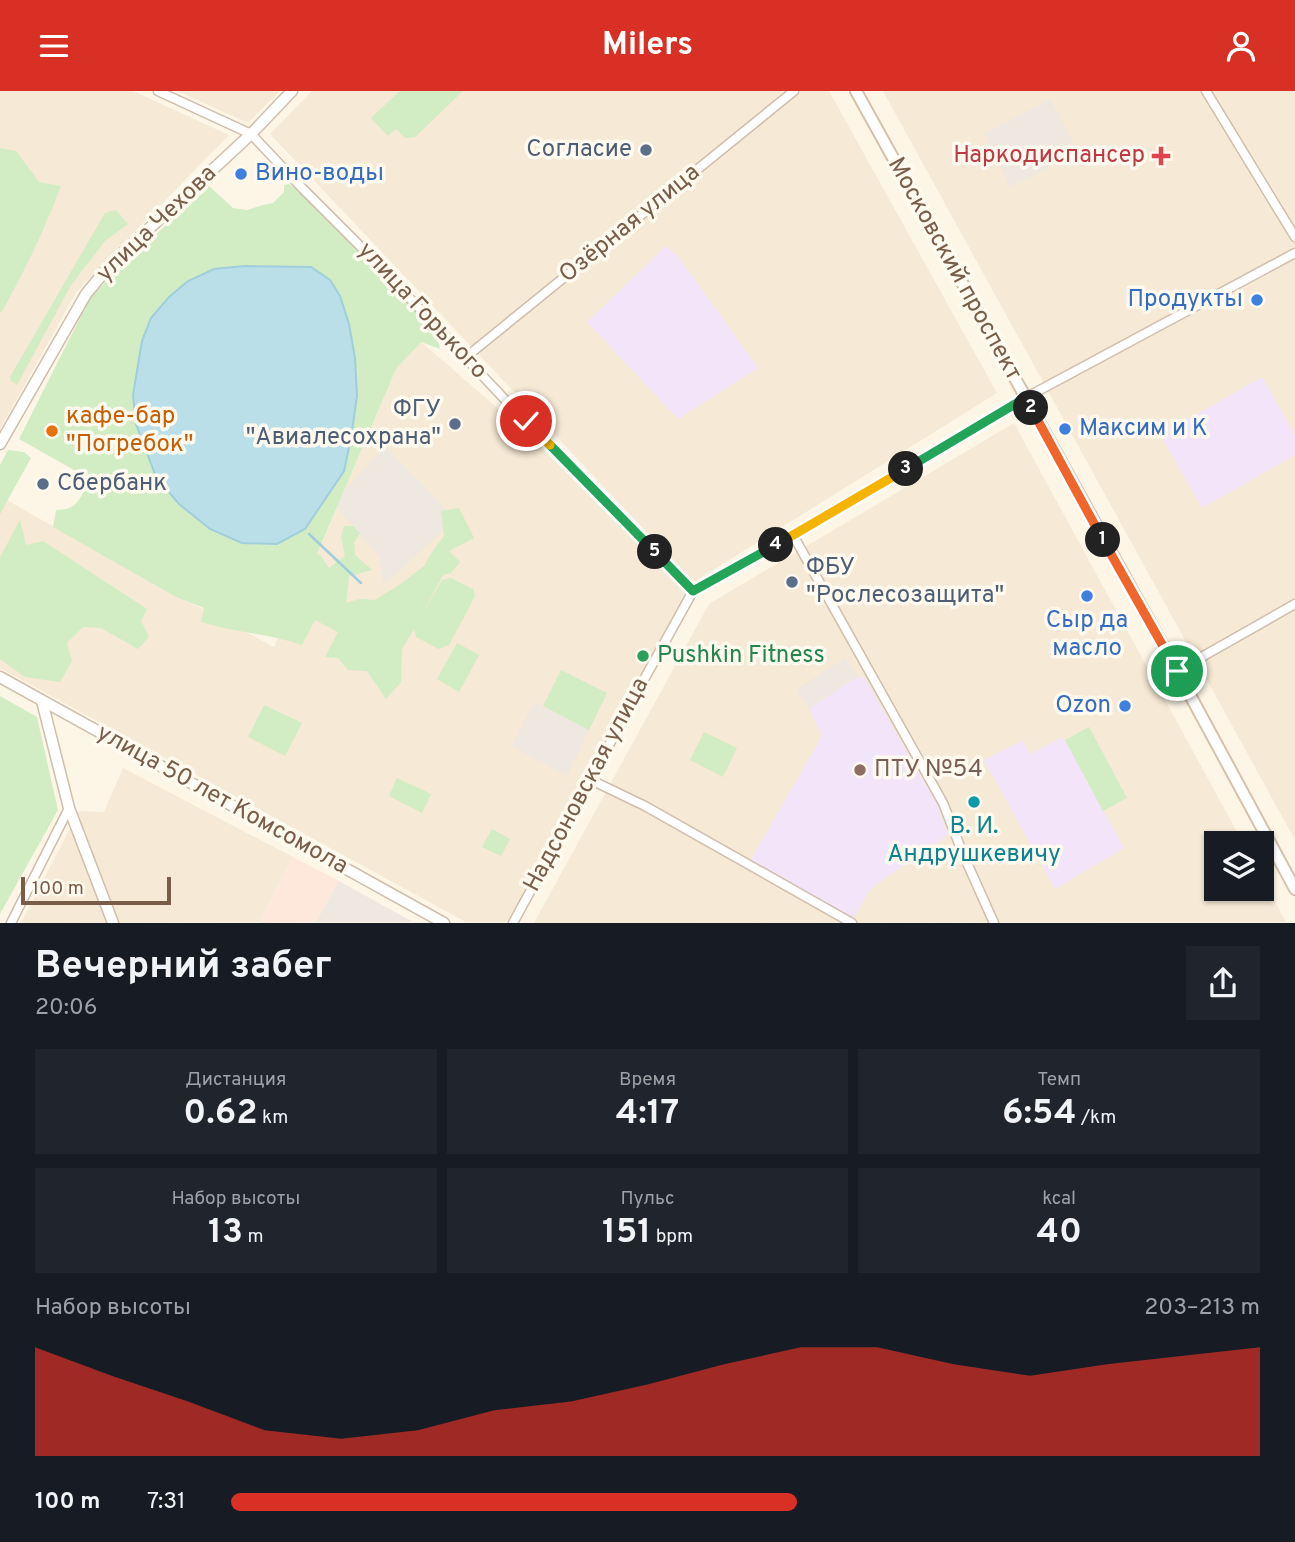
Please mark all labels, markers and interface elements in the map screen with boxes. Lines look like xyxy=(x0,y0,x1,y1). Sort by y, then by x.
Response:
text: Milers xyxy=(602,26,693,66)
icon: menu xyxy=(35,27,73,65)
icon: person xyxy=(1222,27,1260,65)
place label: Согласие xyxy=(526,135,632,165)
place label: Наркодиспансер xyxy=(953,141,1145,171)
marker: Согласие xyxy=(638,142,654,158)
marker: Наркодиспансер xyxy=(1151,146,1171,166)
street label: Московский проспект xyxy=(880,152,1028,386)
street label: Озёрная улица xyxy=(554,158,706,290)
street label: улица Чехова xyxy=(91,159,223,289)
place label: Вино-воды xyxy=(255,159,384,189)
marker: Вино-воды xyxy=(233,166,249,182)
street label: улица Горького xyxy=(351,236,493,386)
place label: Продукты xyxy=(1127,285,1243,315)
marker: Продукты xyxy=(1249,292,1265,308)
pin xyxy=(496,391,556,451)
pin: 2 xyxy=(1014,391,1048,425)
place label: ФГУ "Авиалесохрана" xyxy=(246,395,441,453)
text: 2 xyxy=(1025,395,1036,419)
place label: кафе-бар "Погребок" xyxy=(66,402,193,460)
icon: check xyxy=(507,402,545,440)
place label: Максим и К xyxy=(1079,414,1208,444)
marker: ФГУ "Авиалесохрана" xyxy=(447,416,463,432)
marker: Максим и К xyxy=(1057,421,1073,437)
marker: кафе-бар "Погребок" xyxy=(44,423,60,439)
pin: 3 xyxy=(888,451,923,487)
text: 3 xyxy=(900,456,911,480)
place label: Сбербанк xyxy=(57,469,167,499)
marker: Сбербанк xyxy=(35,476,51,492)
pin: 1 xyxy=(1086,523,1120,557)
pin: 4 xyxy=(758,527,794,563)
text: 1 xyxy=(1099,527,1106,551)
text: 4 xyxy=(769,532,782,556)
pin: 5 xyxy=(638,535,672,569)
text: 5 xyxy=(649,539,660,563)
place label: ФБУ "Рослесозащита" xyxy=(806,553,1004,611)
marker: ФБУ "Рослесозащита" xyxy=(784,574,800,590)
marker: Сыр да масло xyxy=(1079,588,1095,604)
place label: Сыр да масло xyxy=(1046,606,1128,664)
place label: Pushkin Fitness xyxy=(657,641,825,671)
pin xyxy=(1147,641,1207,701)
marker: Pushkin Fitness xyxy=(635,648,651,664)
icon: arrive xyxy=(1158,652,1196,690)
street label: Надсоновская улица xyxy=(518,673,656,897)
place label: Ozon xyxy=(1055,691,1111,721)
marker: Ozon xyxy=(1117,698,1133,714)
street label: улица 50 лет Комсомола xyxy=(91,718,353,882)
place label: ПТУ №54 xyxy=(874,755,983,785)
marker: ПТУ №54 xyxy=(852,762,868,778)
marker: В. И. Андрушкевичу xyxy=(966,794,982,810)
place label: В. И. Андрушкевичу xyxy=(887,812,1061,870)
map controls xyxy=(1204,831,1274,901)
button: layers xyxy=(1204,831,1274,901)
scale bar xyxy=(21,873,172,905)
text: 100 m xyxy=(32,877,84,901)
text: Вечерний забег xyxy=(35,943,332,992)
button: share xyxy=(1186,946,1260,1020)
text: 20:06 xyxy=(35,994,98,1023)
text: Дистанция xyxy=(185,1068,286,1092)
text: Время xyxy=(619,1068,676,1092)
text: Темп xyxy=(1037,1068,1081,1092)
text: 0.62 xyxy=(183,1092,258,1136)
text: 4:17 xyxy=(616,1092,679,1136)
text: 6:54 xyxy=(1002,1092,1077,1136)
text: km xyxy=(258,1106,288,1130)
text: /km xyxy=(1077,1106,1116,1130)
text: Набор высоты xyxy=(171,1187,300,1211)
text: Пульс xyxy=(620,1187,675,1211)
text: kcal xyxy=(1042,1187,1076,1211)
text: 13 xyxy=(208,1211,243,1255)
text: 151 xyxy=(602,1211,651,1255)
text: 40 xyxy=(1036,1211,1082,1255)
text: m xyxy=(243,1225,264,1249)
text: bpm xyxy=(651,1225,693,1249)
text: Набор высоты xyxy=(35,1294,191,1323)
text: 203–213 m xyxy=(1144,1294,1260,1323)
text: 100 m xyxy=(35,1488,100,1517)
text: 7:31 xyxy=(147,1488,186,1517)

